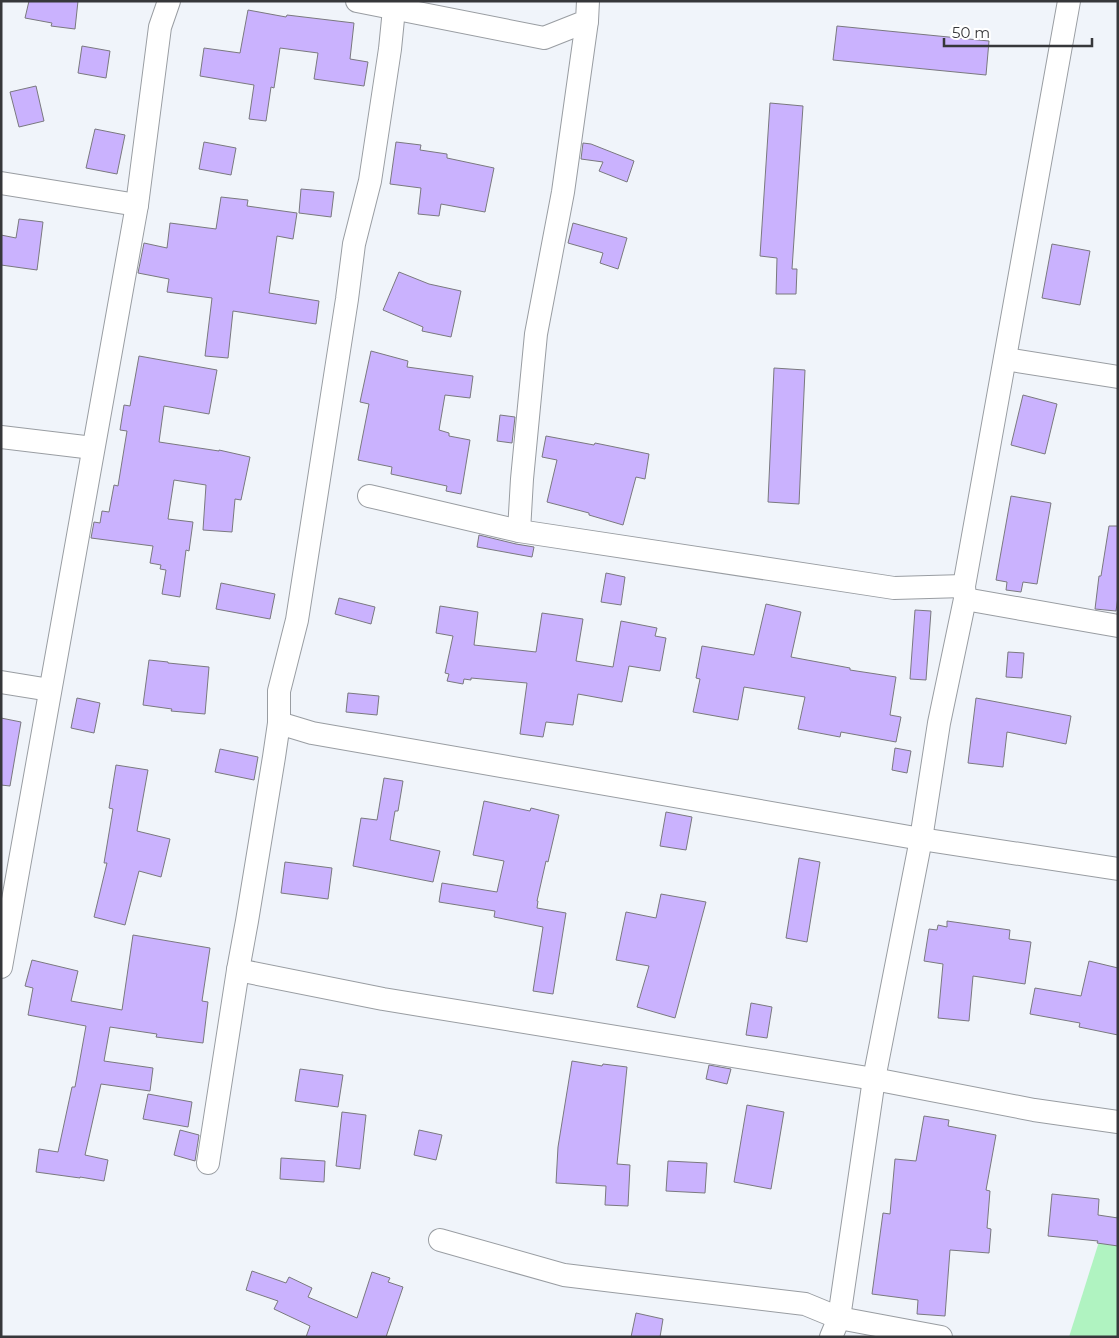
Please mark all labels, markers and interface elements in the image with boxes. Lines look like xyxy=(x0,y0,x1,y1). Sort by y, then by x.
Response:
scale bar xyxy=(944,15,1092,47)
text: 50 m xyxy=(952,23,990,42)

